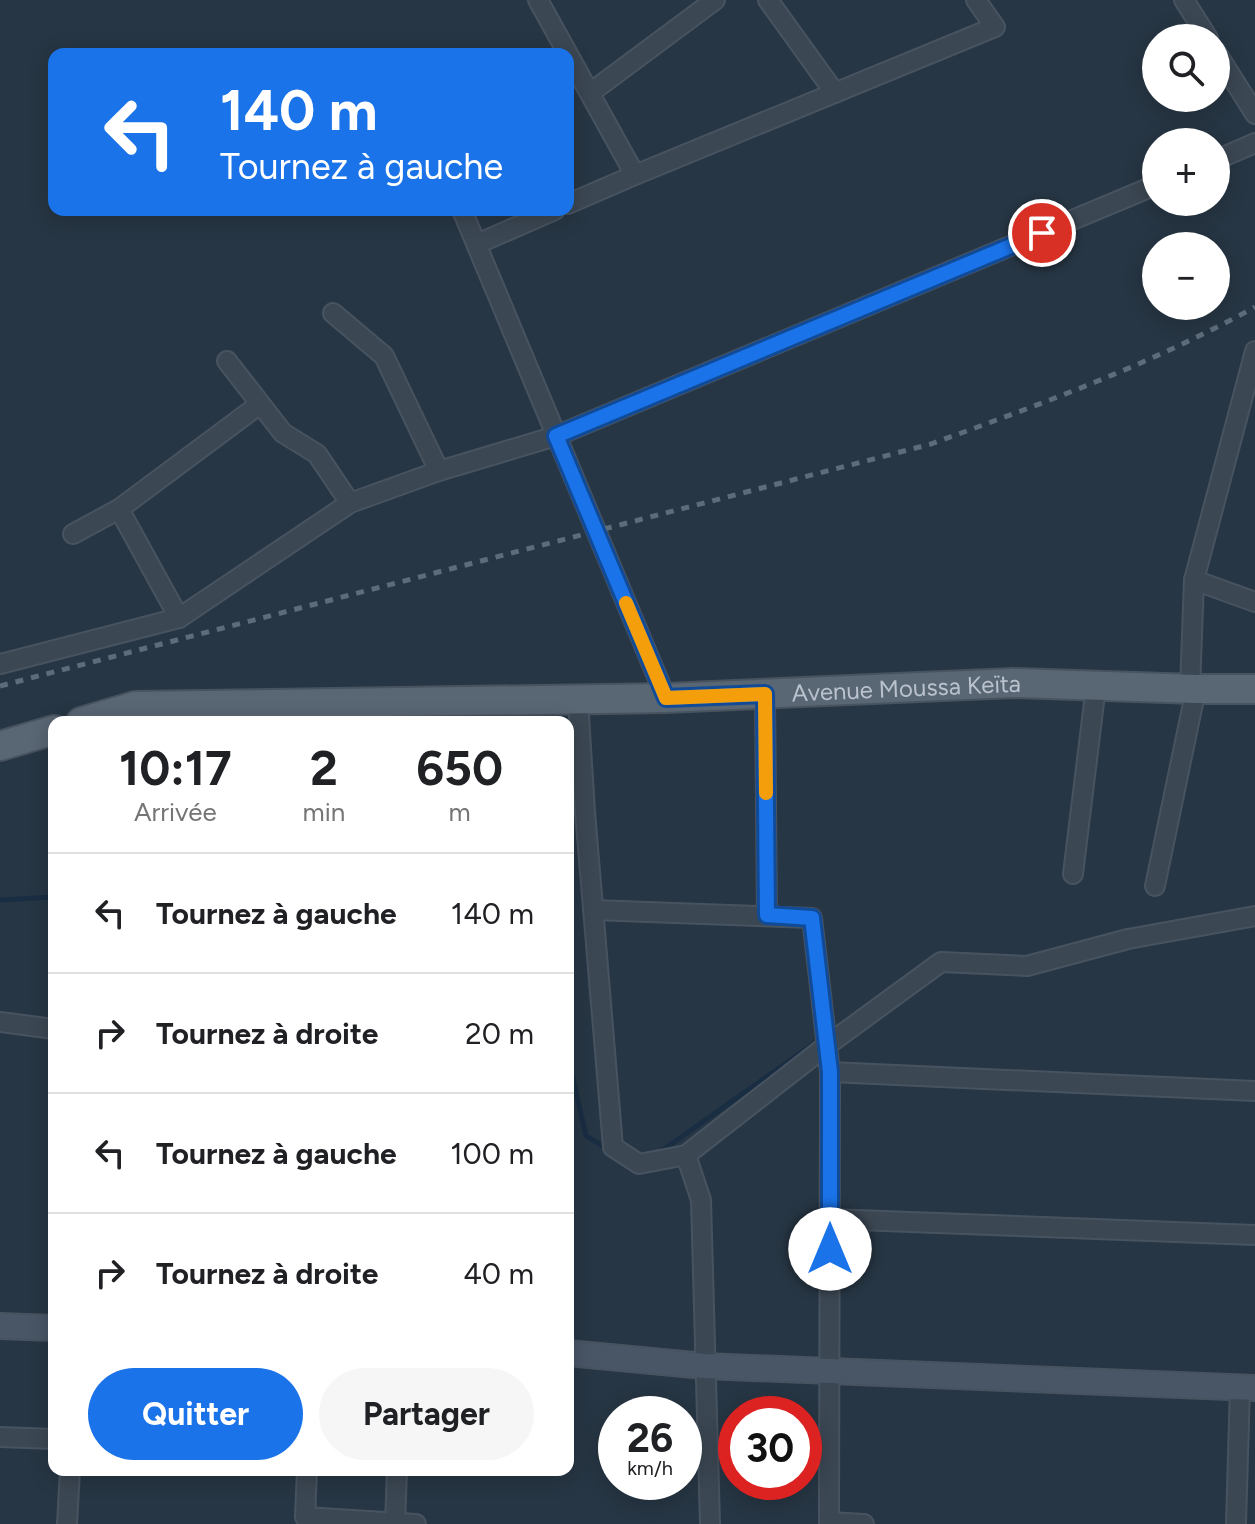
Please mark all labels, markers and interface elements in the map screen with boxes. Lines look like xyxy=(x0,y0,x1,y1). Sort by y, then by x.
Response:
map controls xyxy=(1142,24,1230,320)
button: search xyxy=(1142,24,1230,112)
text: 140 m xyxy=(220,77,378,144)
icon: left xyxy=(88,80,192,184)
button: + xyxy=(1142,128,1230,216)
text: Tournez à gauche xyxy=(220,145,503,188)
pin xyxy=(1008,199,1076,267)
icon: arrive xyxy=(1020,211,1064,255)
button: − xyxy=(1142,232,1230,320)
street label: Avenue Moussa Keïta xyxy=(791,668,1022,707)
text: 10:17 xyxy=(119,739,232,797)
text: 2 xyxy=(310,739,338,797)
text: 650 xyxy=(416,739,503,797)
text: Arrivée xyxy=(134,796,217,828)
text: min xyxy=(303,796,345,828)
text: m xyxy=(449,796,471,828)
icon: left xyxy=(88,891,132,935)
text: Tournez à gauche xyxy=(156,895,397,932)
text: 140 m xyxy=(451,895,534,932)
icon: right xyxy=(88,1011,132,1055)
text: Tournez à droite xyxy=(156,1015,378,1052)
text: 20 m xyxy=(465,1015,534,1052)
icon: left xyxy=(88,1131,132,1175)
text: Tournez à gauche xyxy=(156,1135,397,1172)
text: 100 m xyxy=(450,1135,534,1172)
position arrow xyxy=(788,1207,872,1291)
icon: right xyxy=(88,1251,132,1295)
text: Tournez à droite xyxy=(156,1255,378,1292)
text: 40 m xyxy=(463,1255,534,1292)
button: Quitter xyxy=(88,1368,303,1460)
button: Partager xyxy=(319,1368,534,1460)
speed limit sign: 30 xyxy=(718,1396,822,1500)
text: 26 xyxy=(627,1414,673,1462)
text: km/h xyxy=(627,1456,673,1480)

